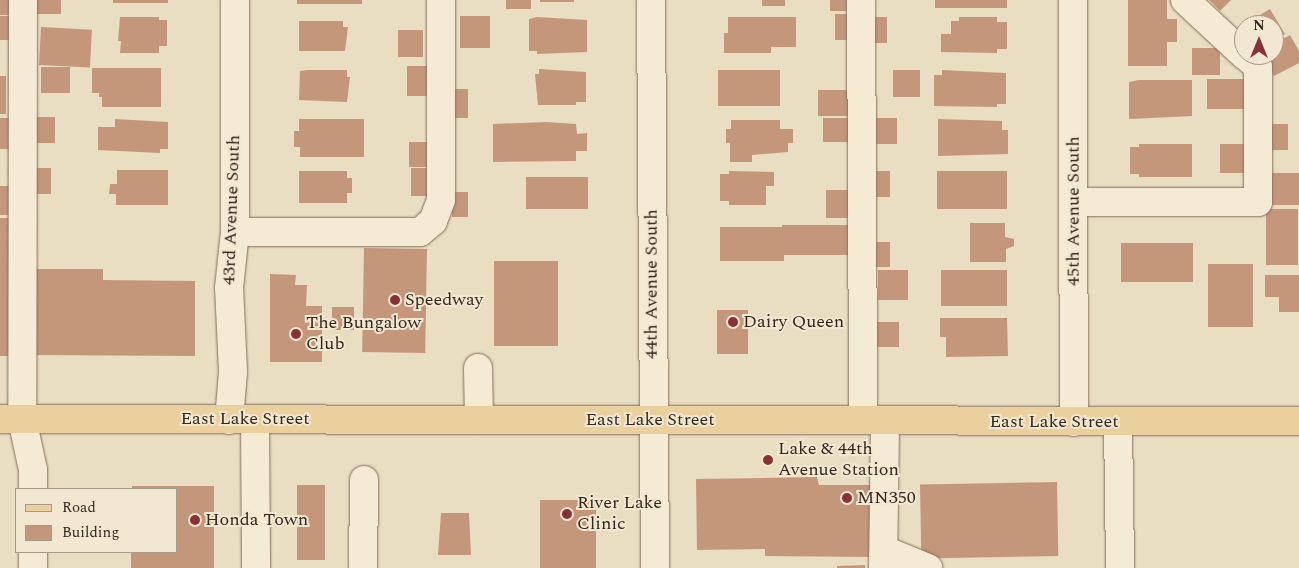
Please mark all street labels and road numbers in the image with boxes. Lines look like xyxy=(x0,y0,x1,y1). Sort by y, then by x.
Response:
street label: 43rd Avenue South xyxy=(219,135,245,285)
street label: 45th Avenue South xyxy=(1063,136,1085,286)
street label: 44th Avenue South xyxy=(641,209,663,359)
street label: East Lake Street xyxy=(180,408,310,430)
street label: East Lake Street xyxy=(585,409,715,431)
street label: East Lake Street xyxy=(989,411,1119,433)

